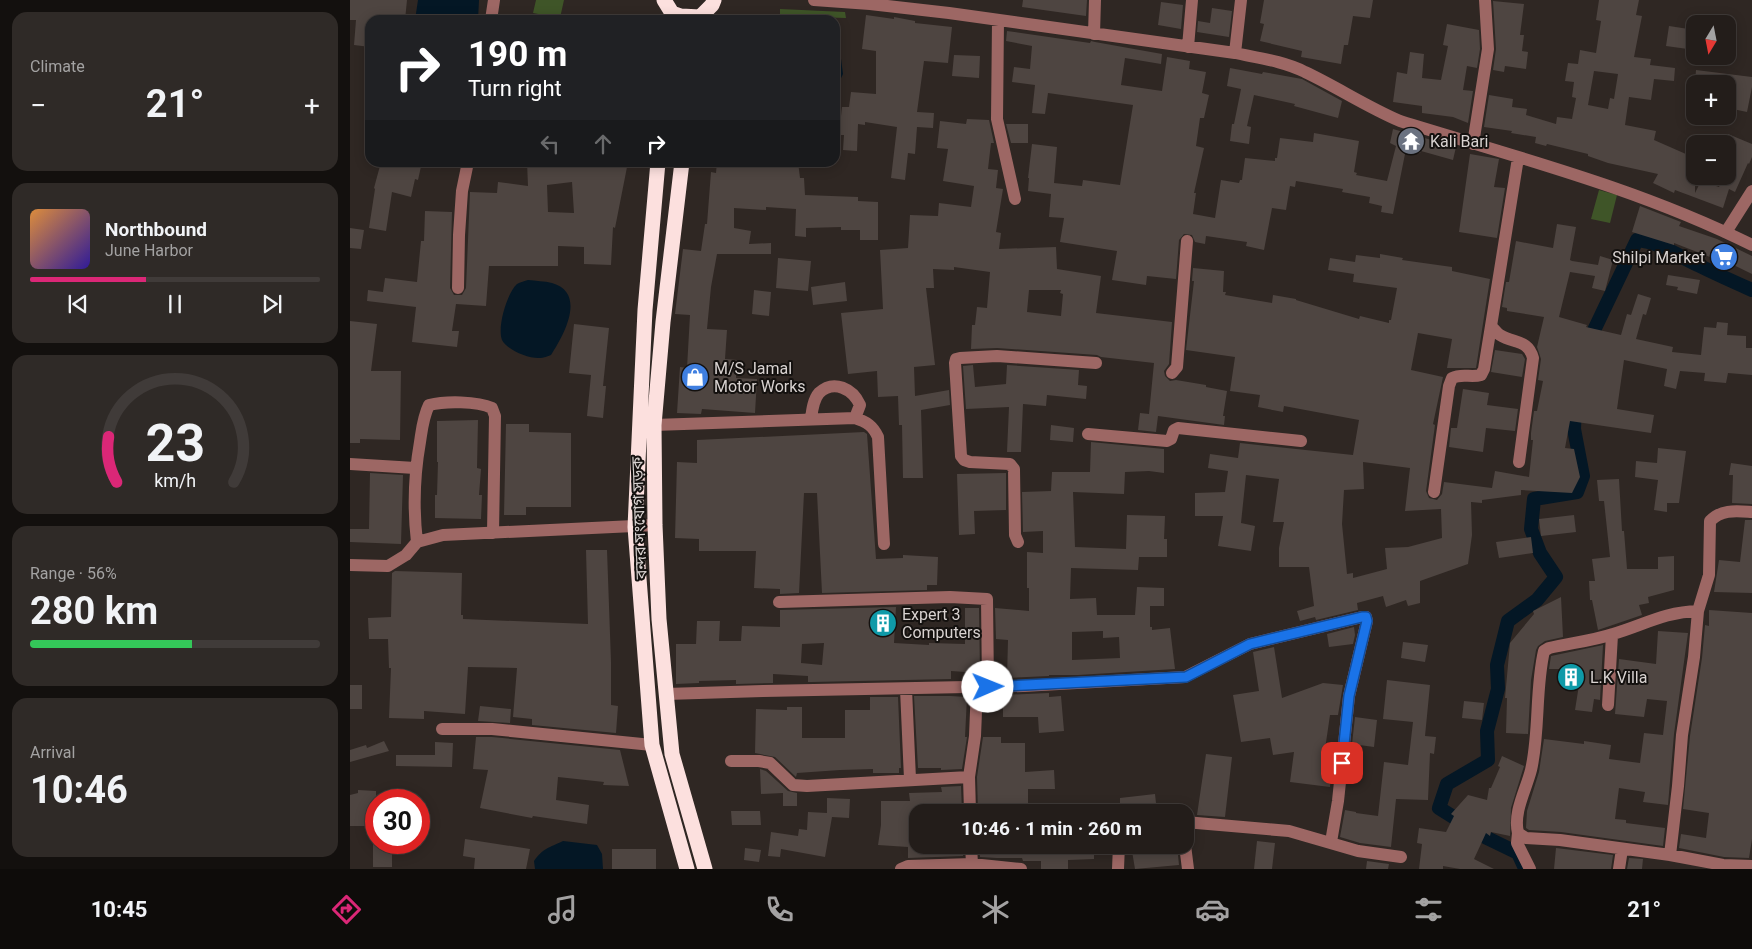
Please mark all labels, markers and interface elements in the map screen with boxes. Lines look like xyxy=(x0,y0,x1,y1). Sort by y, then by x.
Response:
north arrow xyxy=(1686,15,1736,65)
map controls xyxy=(1686,15,1736,185)
text: 190 m xyxy=(468,34,567,75)
icon: right xyxy=(385,35,450,100)
text: Climate xyxy=(30,57,85,76)
button: + xyxy=(1686,75,1736,125)
text: Turn right xyxy=(468,76,562,101)
text: 21° xyxy=(146,82,204,126)
text: − xyxy=(30,89,46,122)
text: + xyxy=(304,89,320,122)
temple icon: Kali Bari xyxy=(1396,126,1426,156)
icon: left xyxy=(536,130,564,158)
icon: ahead xyxy=(589,130,617,158)
icon: right xyxy=(642,130,670,158)
place label: Kali Bari xyxy=(1430,132,1488,151)
button: − xyxy=(1686,135,1736,185)
text: Northbound xyxy=(105,218,207,241)
text: June Harbor xyxy=(105,241,193,260)
supermarket icon: Shilpi Market xyxy=(1709,242,1739,272)
place label: Shilpi Market xyxy=(1612,248,1705,267)
icon: previous xyxy=(64,290,92,318)
icon: pause xyxy=(161,290,189,318)
icon: next xyxy=(258,290,286,318)
place label: M/S Jamal Motor Works xyxy=(714,359,806,396)
shop icon: M/S Jamal Motor Works xyxy=(680,362,710,392)
text: 23 xyxy=(145,413,205,474)
street label: বন্দর সংযোগ সড়ক xyxy=(627,455,651,580)
text: km/h xyxy=(154,470,196,491)
text: Range · 56% xyxy=(30,564,117,583)
text: 280 km xyxy=(30,589,158,633)
place label: Expert 3 Computers xyxy=(902,605,981,642)
building icon: Expert 3 Computers xyxy=(868,608,898,638)
position arrow xyxy=(961,660,1013,712)
building icon: L.K Villa xyxy=(1556,662,1586,692)
place label: L.K Villa xyxy=(1590,668,1647,687)
pin xyxy=(1321,742,1363,784)
text: Arrival xyxy=(30,743,75,762)
icon: arrive xyxy=(1328,749,1356,777)
text: 10:46 xyxy=(30,768,128,812)
speed limit sign: 30 xyxy=(365,789,430,854)
text: 10:46 · 1 min · 260 m xyxy=(961,817,1142,840)
icon: directions xyxy=(329,892,364,927)
icon: music xyxy=(545,892,580,927)
icon: phone xyxy=(762,892,797,927)
icon: climate xyxy=(978,892,1013,927)
icon: car xyxy=(1195,892,1230,927)
icon: filters xyxy=(1411,892,1446,927)
text: 10:45 xyxy=(91,897,147,922)
text: 21° xyxy=(1627,897,1661,922)

